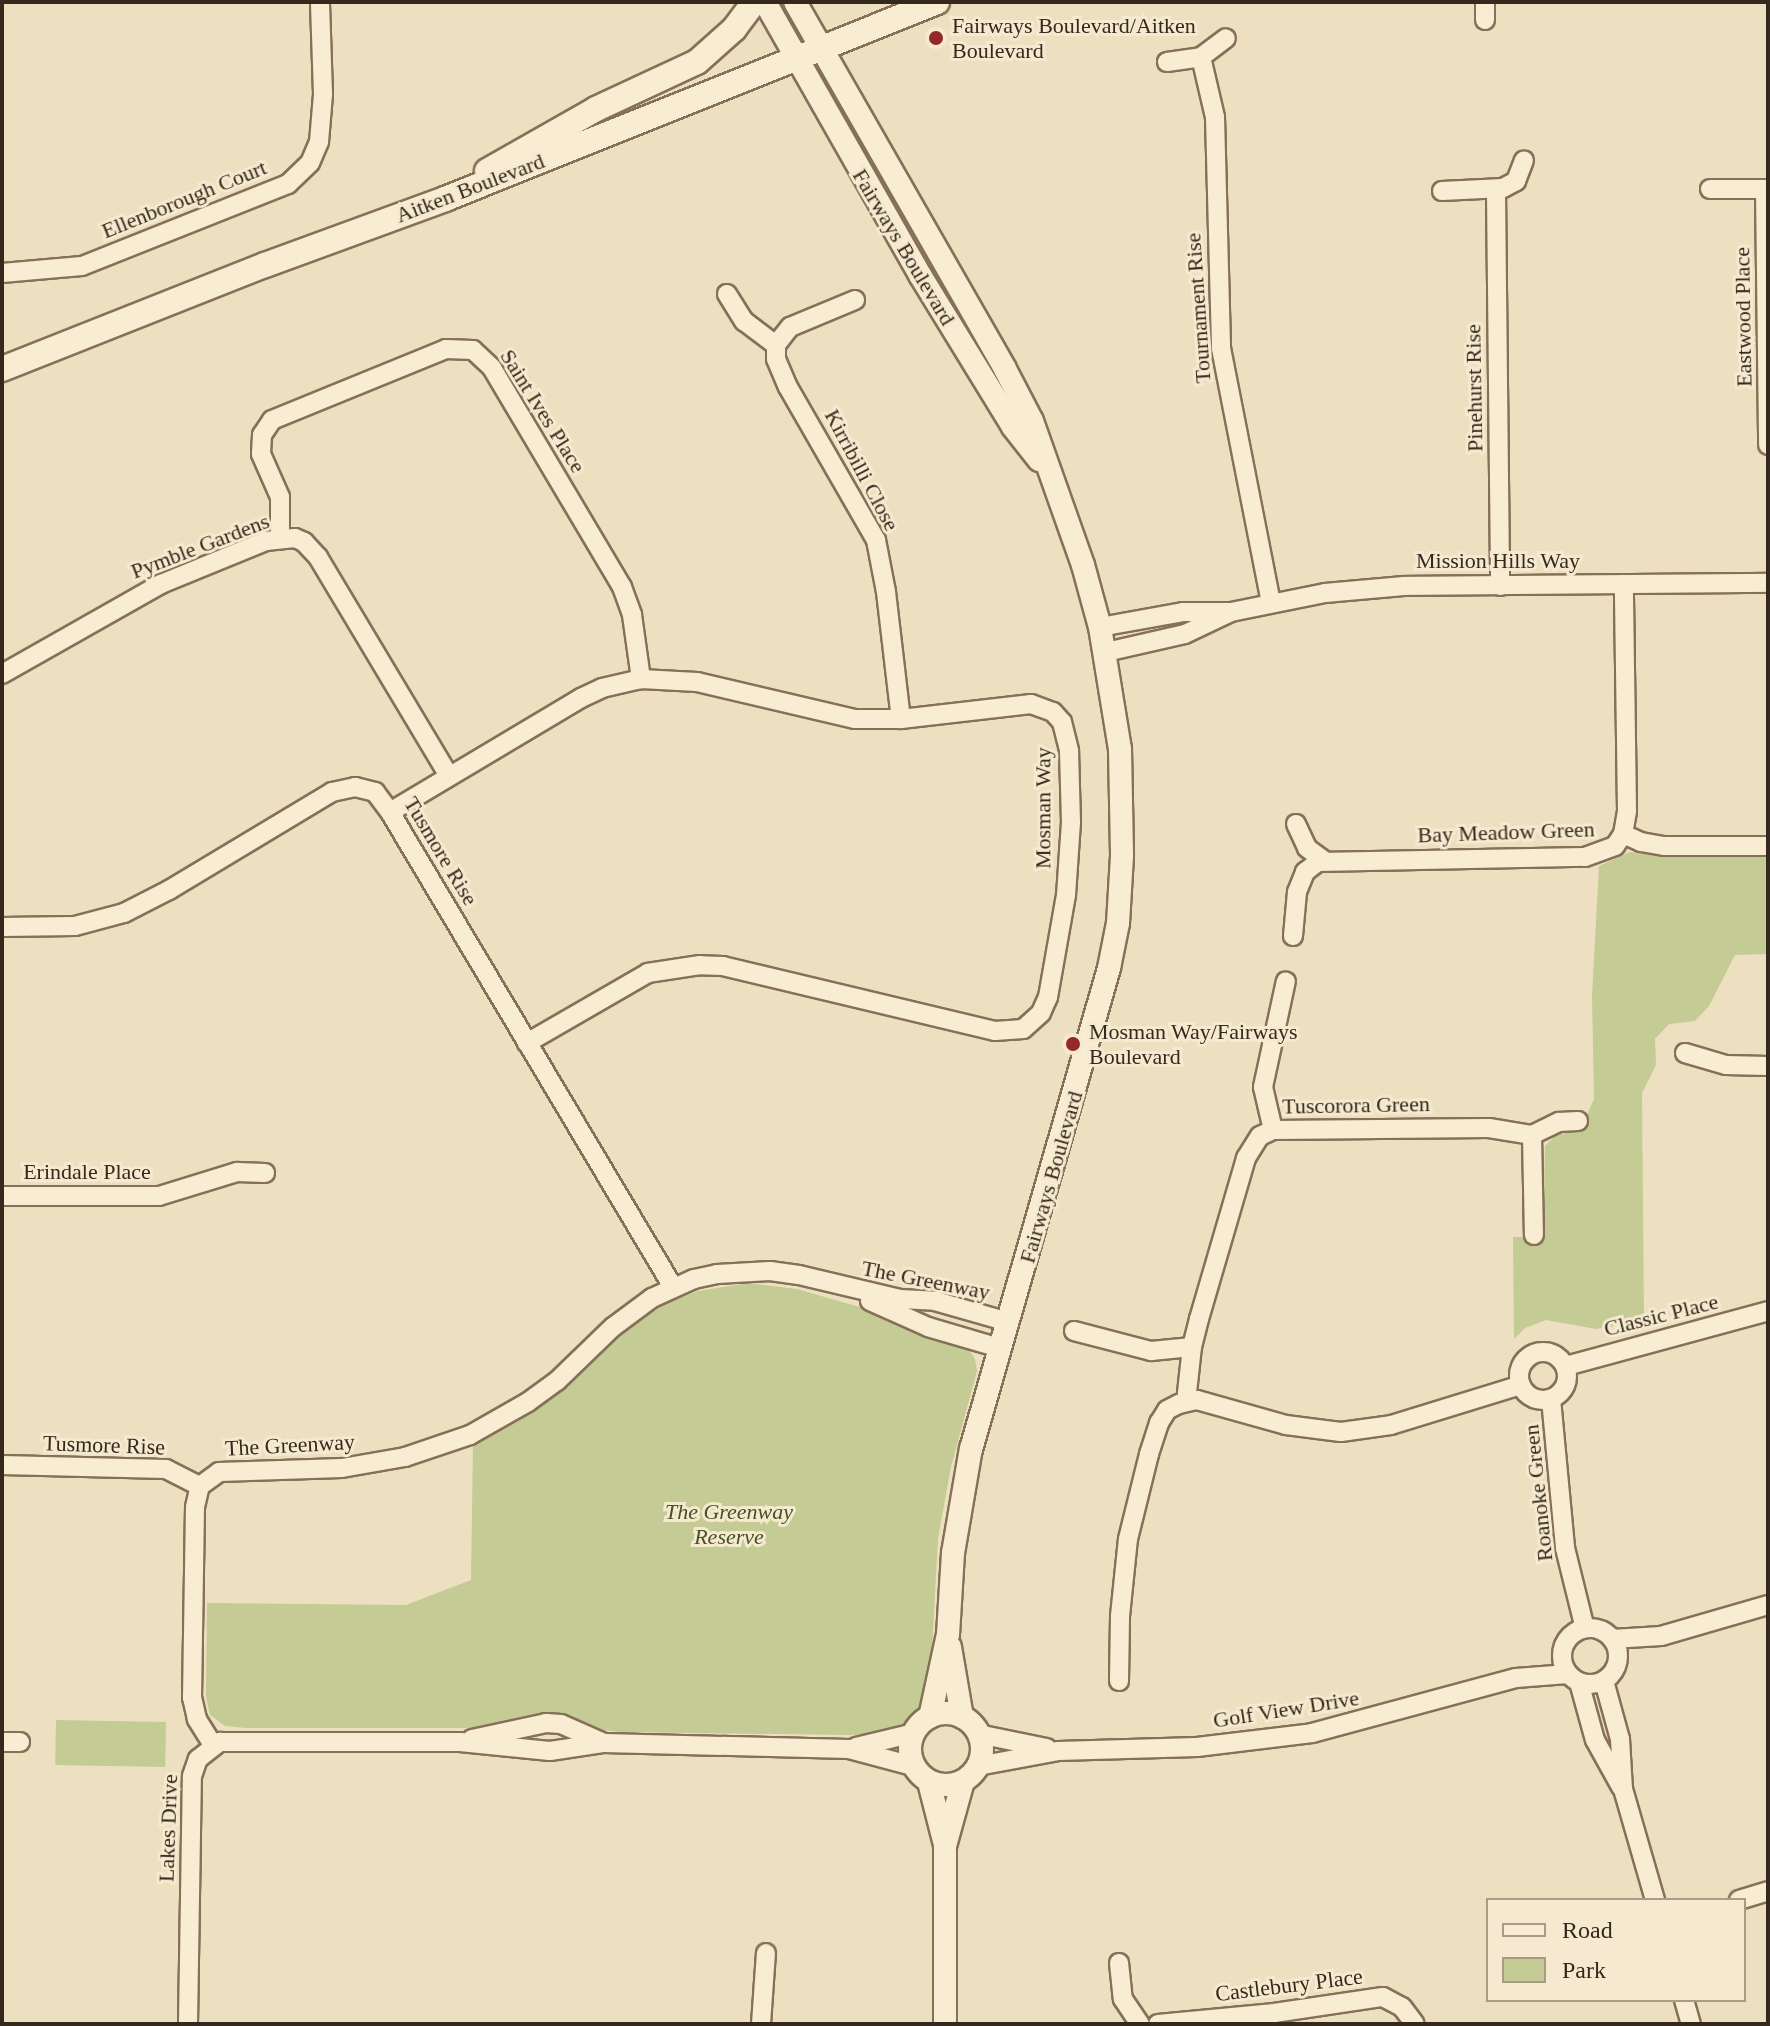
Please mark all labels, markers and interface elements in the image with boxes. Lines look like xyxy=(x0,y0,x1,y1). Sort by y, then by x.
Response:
place label: Fairways Boulevard/Aitken Boulevard xyxy=(952,12,1196,64)
marker: Fairways Boulevard/Aitken Boulevard xyxy=(927,29,945,47)
street label: Aitken Boulevard xyxy=(392,148,548,228)
street label: Ellenborough Court xyxy=(98,154,270,244)
street label: Fairways Boulevard xyxy=(847,164,961,330)
street label: Tournament Rise xyxy=(1180,232,1216,384)
street label: Eastwood Place xyxy=(1729,247,1757,387)
street label: Pinehurst Rise xyxy=(1460,324,1488,452)
street label: Saint Ives Place xyxy=(495,344,591,478)
street label: Kirribilli Close xyxy=(819,405,905,535)
street label: Pymble Gardens xyxy=(127,508,273,584)
street label: Mission Hills Way xyxy=(1416,548,1580,574)
street label: Mosman Way xyxy=(1030,747,1056,869)
street label: Tusmore Rise xyxy=(398,792,484,910)
street label: Bay Meadow Green xyxy=(1417,816,1595,848)
place label: Mosman Way/Fairways Boulevard xyxy=(1089,1018,1298,1070)
marker: Mosman Way/Fairways Boulevard xyxy=(1064,1035,1082,1053)
street label: Fairways Boulevard xyxy=(1014,1088,1088,1266)
street label: Tuscorora Green xyxy=(1282,1091,1430,1119)
street label: Erindale Place xyxy=(23,1159,151,1185)
street label: The Greenway xyxy=(860,1255,992,1305)
street label: Classic Place xyxy=(1601,1288,1721,1342)
street label: Roanoke Green xyxy=(1518,1423,1558,1563)
street label: The Greenway xyxy=(224,1428,356,1462)
street label: Tusmore Rise xyxy=(43,1430,165,1460)
park label: The Greenway Reserve xyxy=(665,1498,793,1550)
street label: Golf View Drive xyxy=(1211,1684,1361,1734)
street label: Lakes Drive xyxy=(153,1774,183,1882)
legend xyxy=(1486,1898,1746,2002)
text: Road xyxy=(1562,1917,1613,1943)
text: Park xyxy=(1562,1957,1606,1983)
street label: Castlebury Place xyxy=(1214,1963,1364,2007)

